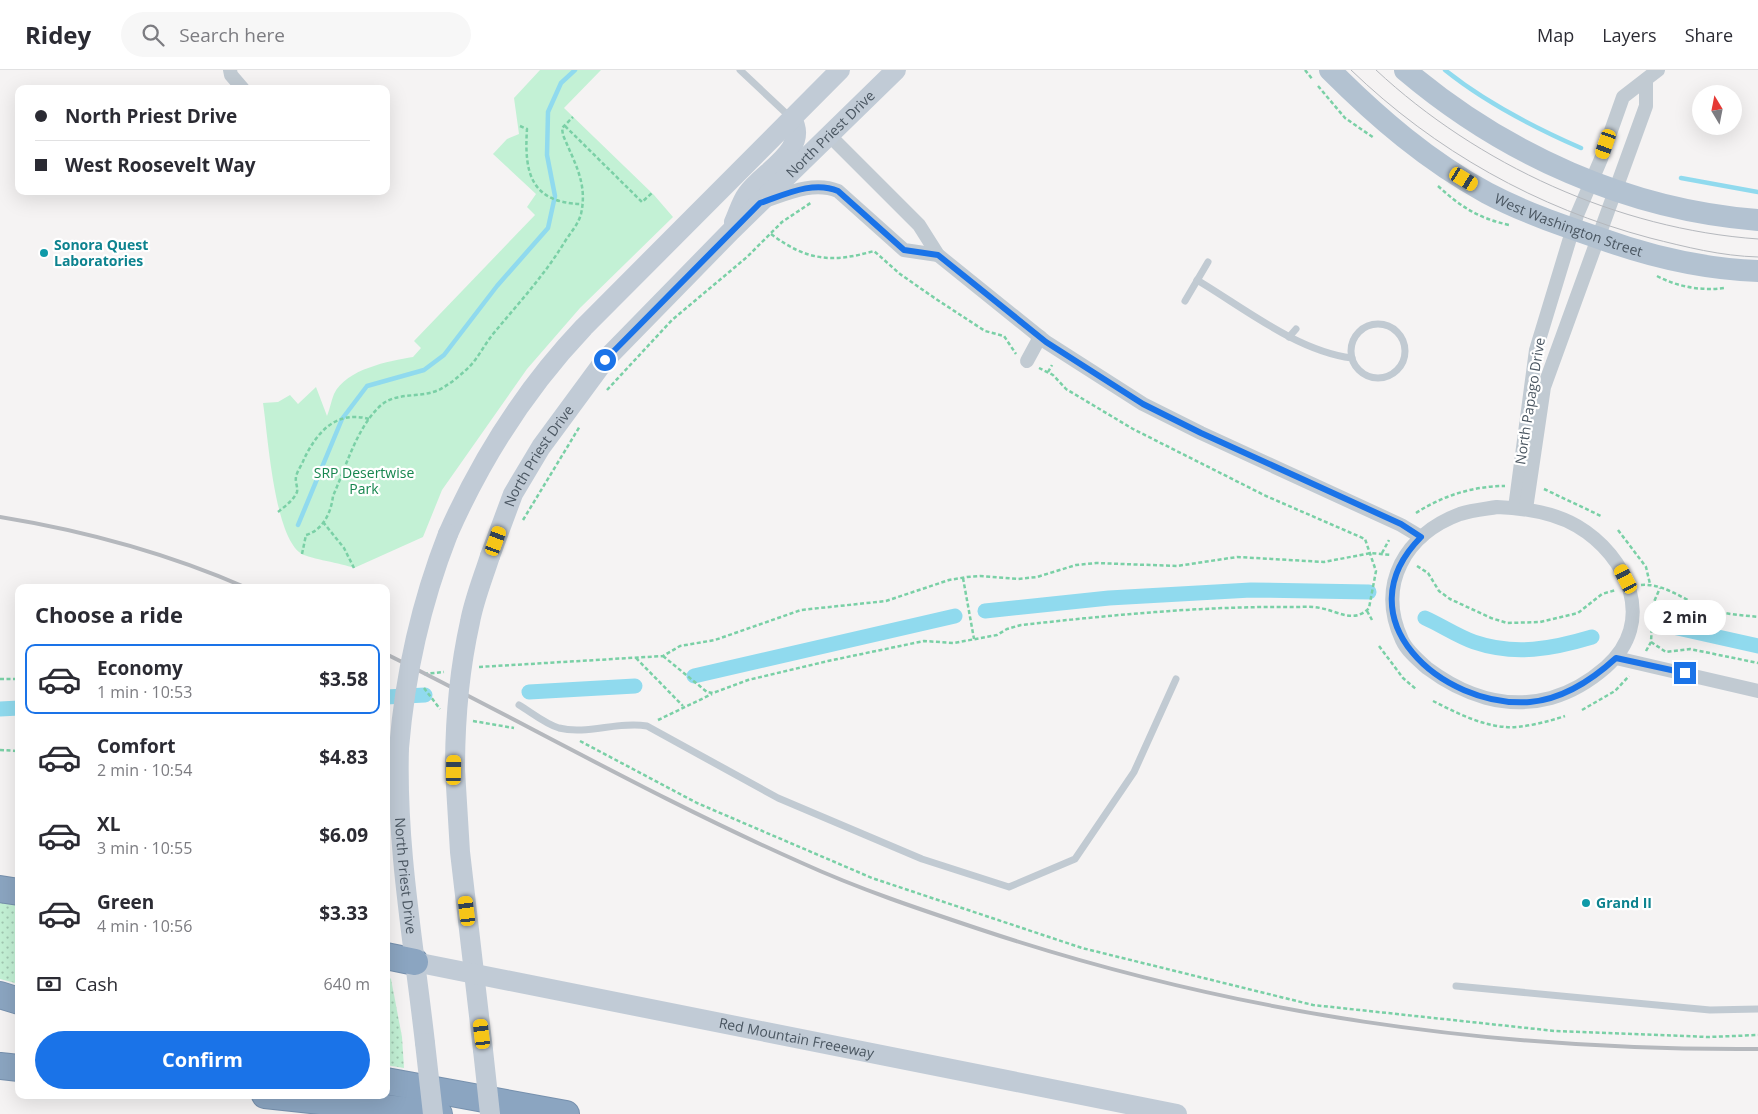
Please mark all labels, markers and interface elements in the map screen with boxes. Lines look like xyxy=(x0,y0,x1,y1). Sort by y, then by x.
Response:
search box xyxy=(121,12,471,57)
text: Ridey xyxy=(25,18,91,51)
icon: search xyxy=(139,21,167,49)
text: Search here xyxy=(179,22,285,48)
text: Map xyxy=(1537,23,1574,47)
text: Layers xyxy=(1602,23,1657,47)
text: Share xyxy=(1685,23,1733,47)
north arrow xyxy=(1692,85,1742,135)
map controls xyxy=(1692,85,1742,135)
street label: North Priest Drive xyxy=(781,86,879,181)
text: North Priest Drive xyxy=(65,103,237,129)
car xyxy=(1594,127,1617,161)
text: West Roosevelt Way xyxy=(65,152,256,178)
car xyxy=(1447,165,1480,193)
street label: West Washington Street xyxy=(1492,188,1645,261)
place label: Sonora Quest Laboratories xyxy=(54,235,148,270)
marker: Sonora Quest Laboratories xyxy=(38,247,50,259)
street label: North Papago Drive xyxy=(1510,336,1549,466)
route start xyxy=(594,349,616,371)
street label: North Priest Drive xyxy=(499,401,578,509)
park label: SRP Desertwise Park xyxy=(314,463,414,498)
car xyxy=(483,524,508,558)
car xyxy=(1612,562,1639,596)
text: Choose a ride xyxy=(35,599,183,629)
callout: 2 min xyxy=(1644,600,1726,636)
text: 2 min xyxy=(1663,606,1707,628)
text: Economy xyxy=(97,655,183,681)
icon: car xyxy=(37,657,82,702)
route end xyxy=(1674,662,1696,684)
text: $3.58 xyxy=(319,666,368,692)
text: 1 min · 10:53 xyxy=(97,681,192,703)
text: Comfort xyxy=(97,733,176,759)
icon: car xyxy=(37,735,82,780)
text: $4.83 xyxy=(319,744,368,770)
car xyxy=(446,755,461,785)
text: 2 min · 10:54 xyxy=(97,759,192,781)
text: XL xyxy=(97,811,120,837)
icon: car xyxy=(37,813,82,858)
street label: North Priest Drive xyxy=(391,817,421,935)
text: $6.09 xyxy=(319,822,368,848)
text: 3 min · 10:55 xyxy=(97,837,192,859)
text: Green xyxy=(97,889,154,915)
icon: car xyxy=(37,891,82,936)
place label: Grand II xyxy=(1596,893,1652,912)
car xyxy=(457,895,476,927)
marker: Grand II xyxy=(1580,897,1592,909)
text: $3.33 xyxy=(319,900,368,926)
text: 4 min · 10:56 xyxy=(97,915,192,937)
icon: cash xyxy=(35,970,63,998)
text: Cash xyxy=(75,971,118,997)
text: 640 m xyxy=(324,973,370,995)
street label: Red Mountain Freeeway xyxy=(717,1013,877,1063)
car xyxy=(472,1018,491,1050)
button: Confirm xyxy=(35,1031,370,1089)

